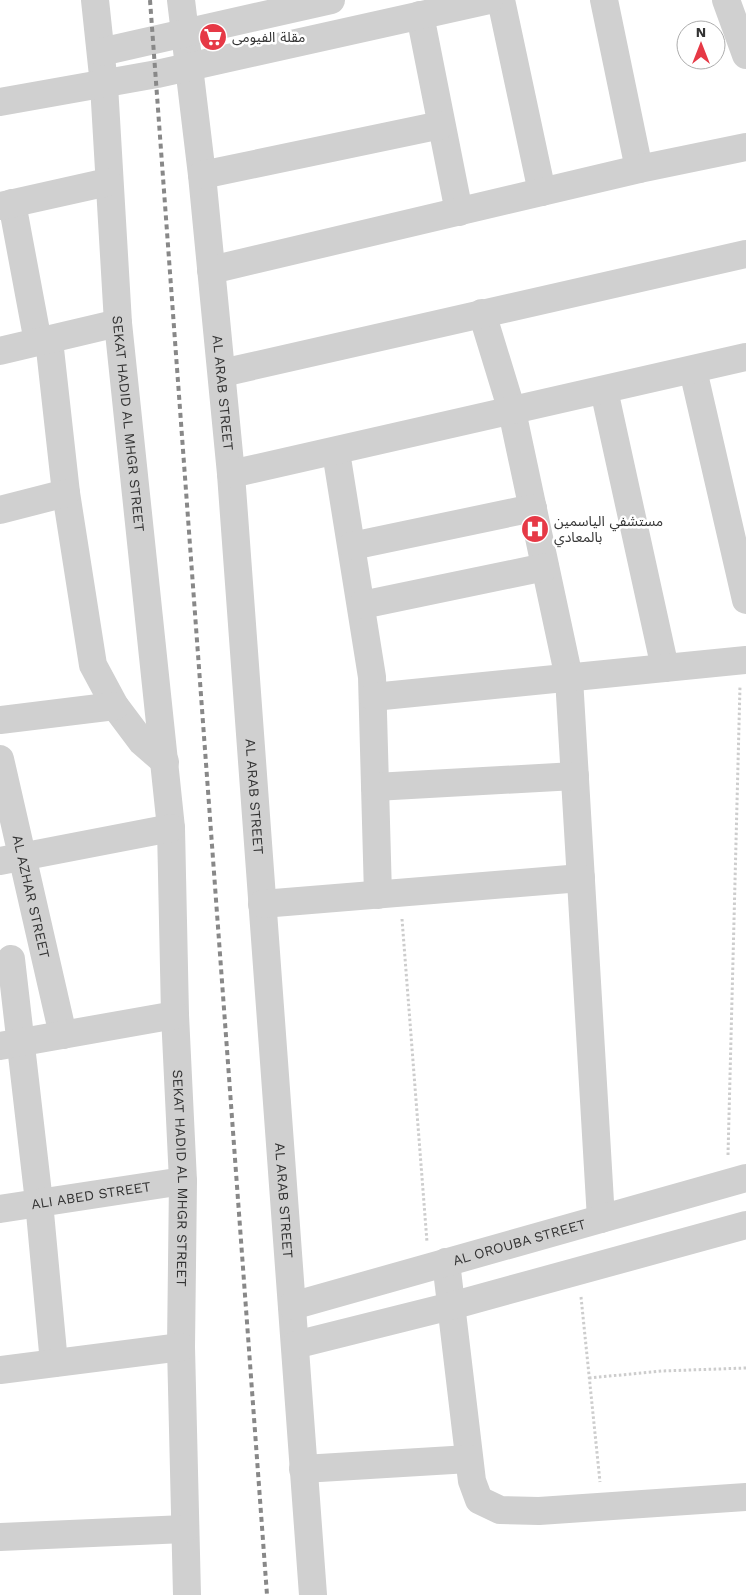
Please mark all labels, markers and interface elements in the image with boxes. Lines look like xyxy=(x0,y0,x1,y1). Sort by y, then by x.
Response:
north arrow xyxy=(676,20,726,70)
supermarket icon: مقلة الفيومى xyxy=(198,22,228,52)
text: N xyxy=(696,24,706,40)
place label: مقلة الفيومى xyxy=(232,29,305,46)
street label: SEKAT HADID AL MHGR STREET xyxy=(110,315,148,533)
street label: AL ARAB STREET xyxy=(210,334,237,452)
place label: مستشفي الياسمين بالمعادي xyxy=(554,513,663,548)
hospital icon: مستشفي الياسمين بالمعادي xyxy=(520,514,550,544)
street label: AL ARAB STREET xyxy=(242,738,267,855)
street label: AL AZHAR STREET xyxy=(10,833,53,960)
street label: SEKAT HADID AL MHGR STREET xyxy=(170,1069,191,1287)
street label: AL ARAB STREET xyxy=(272,1142,296,1259)
street label: ALI ABED STREET xyxy=(30,1178,152,1212)
street label: AL OROUBA STREET xyxy=(451,1215,588,1268)

